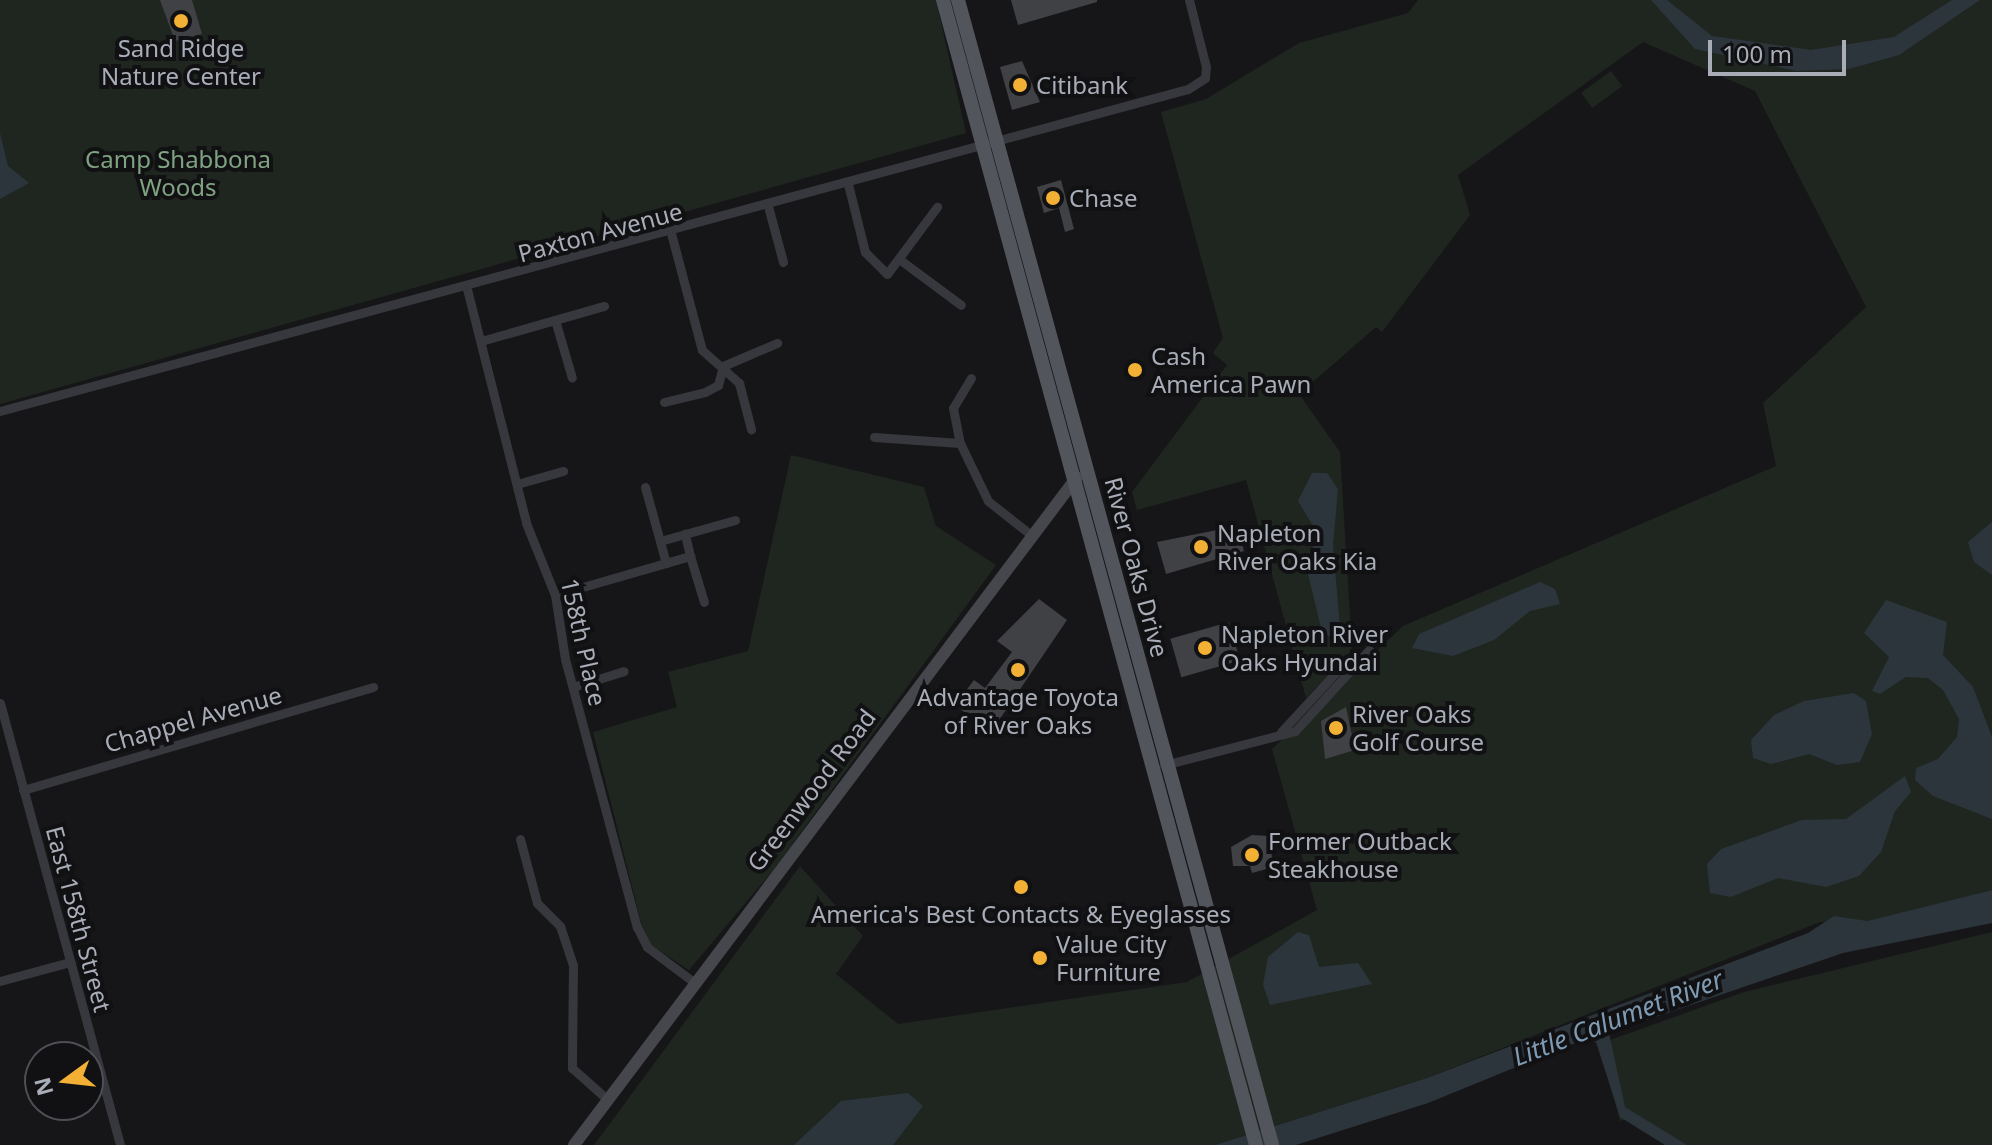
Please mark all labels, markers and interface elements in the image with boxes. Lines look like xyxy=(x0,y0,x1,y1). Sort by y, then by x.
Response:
marker: Sand Ridge Nature Center xyxy=(172,12,190,30)
scale bar xyxy=(1712,24,1850,74)
place label: Sand Ridge Nature Center xyxy=(101,34,261,90)
text: 100 m xyxy=(1722,37,1792,70)
place label: Citibank xyxy=(1036,71,1128,99)
marker: Citibank xyxy=(1011,76,1029,94)
park label: Camp Shabbona Woods xyxy=(85,145,271,201)
place label: Chase xyxy=(1069,184,1137,212)
marker: Chase xyxy=(1044,189,1062,207)
street label: Paxton Avenue xyxy=(515,196,685,268)
place label: Cash America Pawn xyxy=(1151,342,1311,398)
marker: Cash America Pawn xyxy=(1126,361,1144,379)
street label: River Oaks Drive xyxy=(1099,474,1175,660)
place label: Napleton River Oaks Kia xyxy=(1217,519,1377,575)
marker: Napleton River Oaks Kia xyxy=(1192,538,1210,556)
street label: 158th Place xyxy=(555,575,613,709)
place label: Napleton River Oaks Hyundai xyxy=(1221,620,1388,676)
marker: Napleton River Oaks Hyundai xyxy=(1196,639,1214,657)
marker: Advantage Toyota of River Oaks xyxy=(1009,661,1027,679)
street label: Chappel Avenue xyxy=(101,680,285,758)
place label: Advantage Toyota of River Oaks xyxy=(917,683,1119,739)
place label: River Oaks Golf Course xyxy=(1352,700,1484,756)
street label: Greenwood Road xyxy=(741,703,881,877)
marker: River Oaks Golf Course xyxy=(1327,719,1345,737)
street label: East 158th Street xyxy=(40,823,118,1015)
place label: Former Outback Steakhouse xyxy=(1268,827,1452,883)
marker: Former Outback Steakhouse xyxy=(1243,846,1261,864)
marker: America's Best Contacts & Eyeglasses xyxy=(1012,878,1030,896)
place label: America's Best Contacts & Eyeglasses xyxy=(811,900,1231,928)
place label: Value City Furniture xyxy=(1056,930,1166,986)
marker: Value City Furniture xyxy=(1031,949,1049,967)
water label: Little Calumet River xyxy=(1508,964,1728,1072)
north arrow xyxy=(24,1041,104,1121)
text: N xyxy=(26,1074,60,1099)

